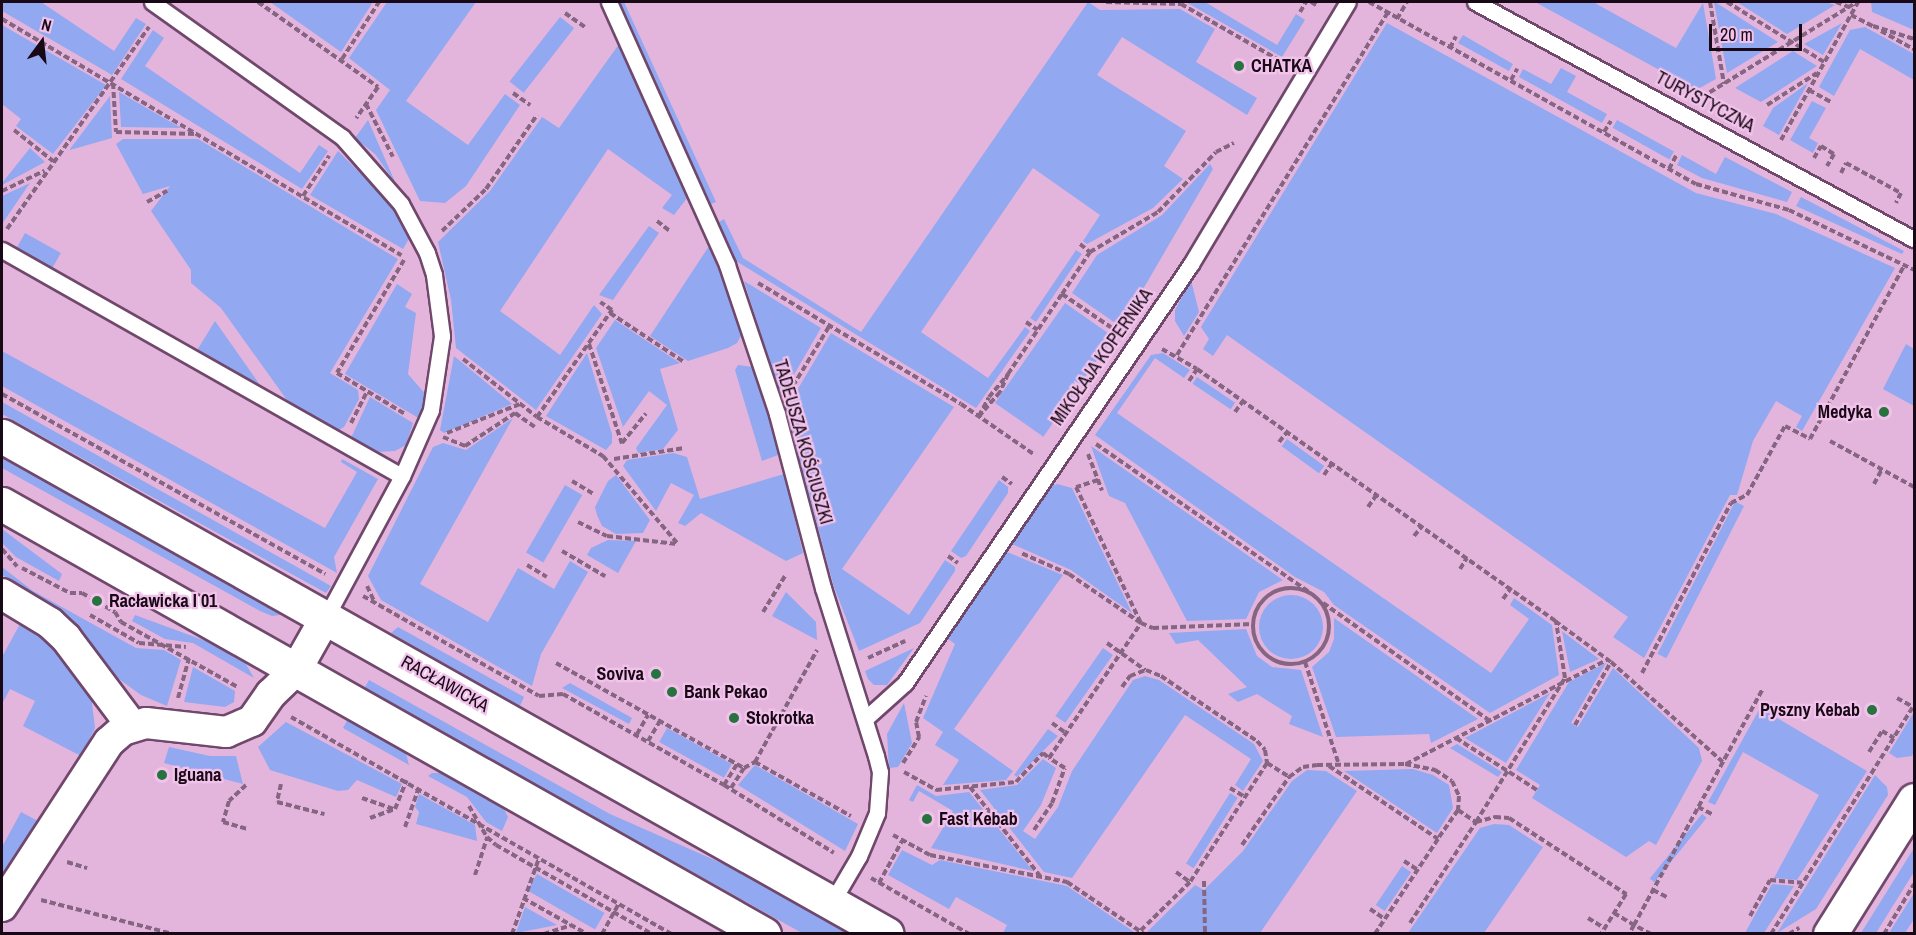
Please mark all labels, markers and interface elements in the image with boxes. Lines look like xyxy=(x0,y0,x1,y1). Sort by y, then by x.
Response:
north arrow xyxy=(12,12,72,72)
scale bar xyxy=(1712,12,1805,50)
text: N xyxy=(39,13,54,36)
text: 20 m xyxy=(1720,22,1753,47)
place label: CHATKA xyxy=(1251,55,1312,77)
marker: CHATKA xyxy=(1232,59,1246,73)
street label: TURYSTYCZNA xyxy=(1652,67,1758,137)
street label: MIKOŁAJA KOPERNIKA xyxy=(1046,284,1158,430)
street label: TADEUSZA KOŚCIUSZKI xyxy=(769,357,837,527)
place label: Medyka xyxy=(1818,401,1872,423)
marker: Medyka xyxy=(1877,405,1891,419)
place label: Racławicka I 01 xyxy=(109,590,217,612)
marker: Racławicka I 01 xyxy=(90,594,104,608)
street label: RACŁAWICKA xyxy=(397,651,493,717)
place label: Soviva xyxy=(596,663,644,685)
marker: Soviva xyxy=(649,667,663,681)
place label: Bank Pekao xyxy=(684,681,768,703)
marker: Bank Pekao xyxy=(665,685,679,699)
place label: Pyszny Kebab xyxy=(1760,699,1860,721)
marker: Pyszny Kebab xyxy=(1865,703,1879,717)
place label: Stokrotka xyxy=(746,707,814,729)
marker: Stokrotka xyxy=(727,711,741,725)
place label: Iguana xyxy=(174,764,222,786)
marker: Iguana xyxy=(155,768,169,782)
place label: Fast Kebab xyxy=(939,808,1018,830)
marker: Fast Kebab xyxy=(920,812,934,826)

